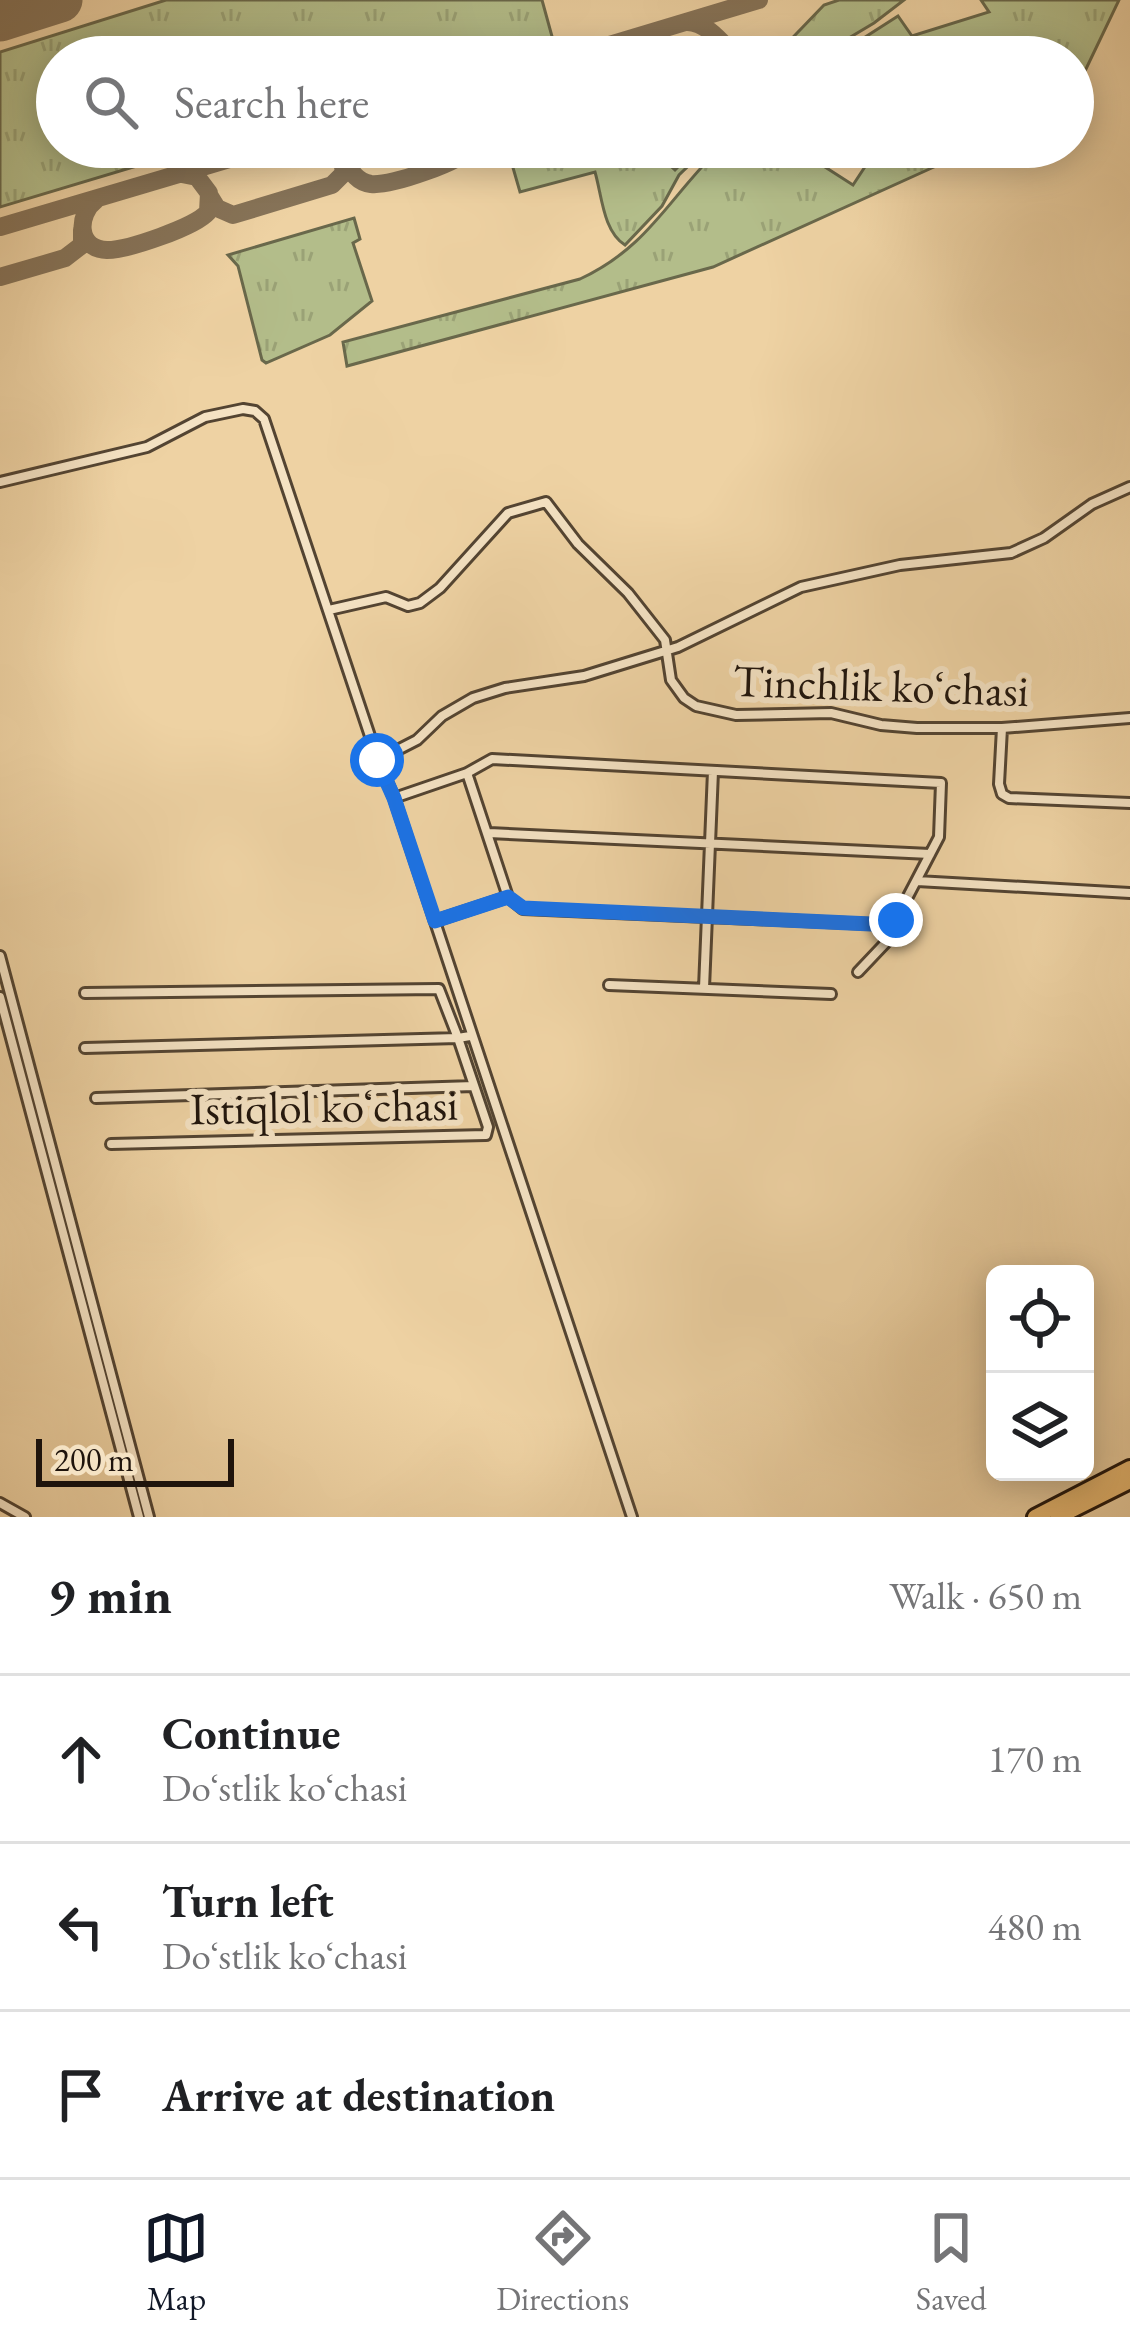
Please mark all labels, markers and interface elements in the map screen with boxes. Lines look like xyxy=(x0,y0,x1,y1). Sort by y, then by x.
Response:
search box xyxy=(36,36,1094,168)
icon: search xyxy=(78,69,144,135)
text: Search here xyxy=(174,73,369,131)
street label: Tinchlik koʻchasi xyxy=(732,651,1030,719)
route start xyxy=(350,733,404,787)
route end xyxy=(869,893,923,947)
street label: Istiqlol koʻchasi xyxy=(189,1075,459,1137)
map controls xyxy=(986,1265,1094,1481)
button: locate xyxy=(986,1265,1094,1373)
button: layers xyxy=(986,1373,1094,1481)
scale bar xyxy=(36,1433,234,1486)
text: 200 m xyxy=(54,1438,134,1481)
text: 9 min xyxy=(48,1562,172,1628)
text: Walk · 650 m xyxy=(889,1570,1082,1621)
text: Continue xyxy=(162,1704,340,1762)
icon: ahead xyxy=(48,1726,114,1792)
text: 170 m xyxy=(988,1733,1082,1784)
text: Doʻstlik koʻchasi xyxy=(162,1762,407,1813)
text: Turn left xyxy=(162,1872,334,1930)
icon: left xyxy=(48,1894,114,1960)
text: 480 m xyxy=(988,1901,1082,1952)
text: Doʻstlik koʻchasi xyxy=(162,1930,407,1981)
icon: arrive xyxy=(48,2062,114,2128)
text: Arrive at destination xyxy=(162,2066,555,2124)
tab: Map xyxy=(143,2205,209,2320)
tab: Directions xyxy=(496,2205,629,2320)
tab: Saved xyxy=(916,2205,987,2320)

